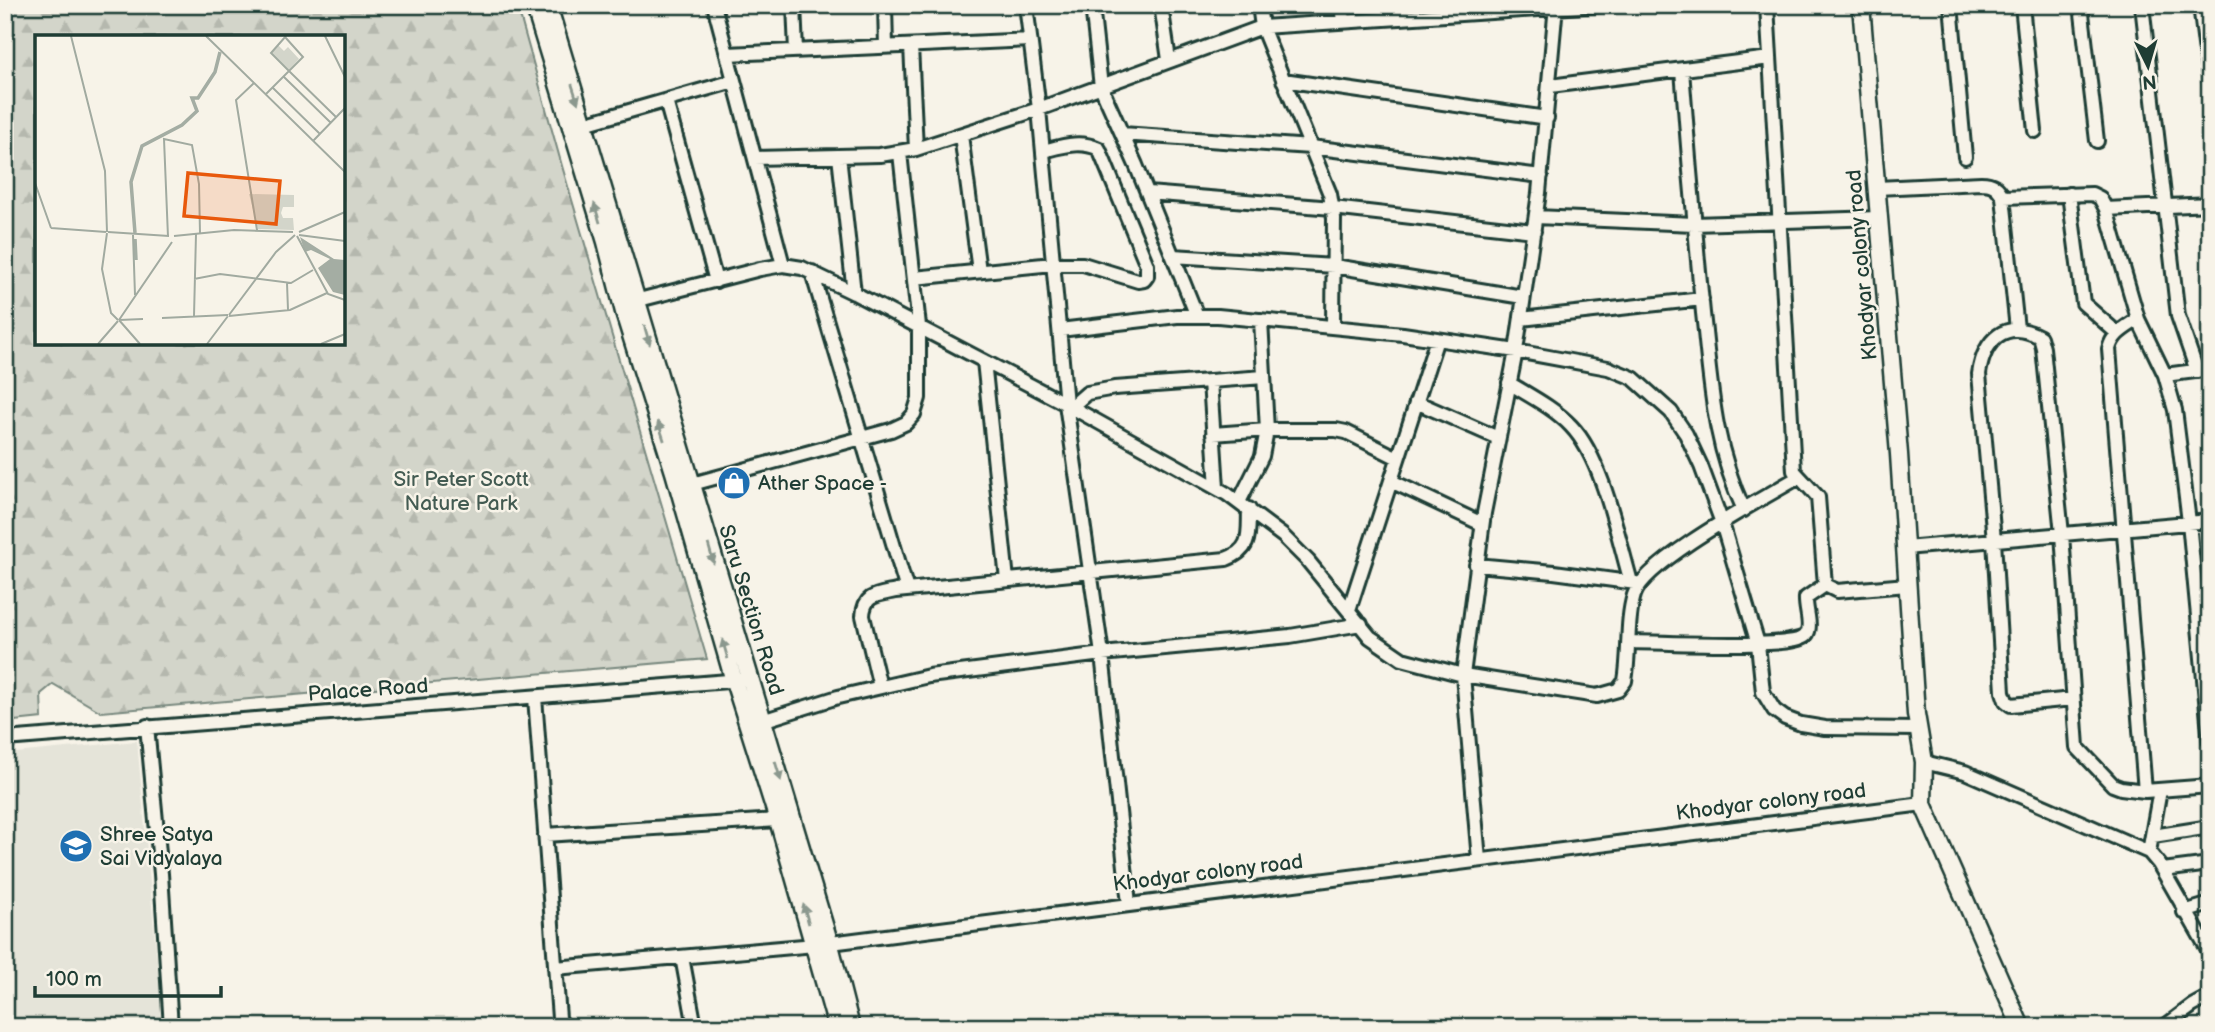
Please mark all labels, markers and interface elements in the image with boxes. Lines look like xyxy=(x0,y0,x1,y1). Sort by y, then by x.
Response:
north arrow xyxy=(2114,32,2184,102)
inset map xyxy=(35,35,345,345)
text: N xyxy=(2141,69,2157,94)
one-way arrow xyxy=(570,84,580,105)
street label: Khodyar colony road xyxy=(1841,169,1883,361)
one-way arrow xyxy=(591,202,602,223)
one-way arrow xyxy=(642,325,652,346)
one-way arrow xyxy=(656,420,666,441)
shop icon: Ather Space - xyxy=(715,464,753,502)
park label: Sir Peter Scott Nature Park xyxy=(393,467,529,516)
place label: Ather Space - xyxy=(758,471,887,496)
street label: Saru Section Road xyxy=(713,522,789,698)
one-way arrow xyxy=(707,543,717,564)
one-way arrow xyxy=(720,639,730,660)
street label: Palace Road xyxy=(307,673,429,707)
one-way arrow xyxy=(773,761,783,782)
street label: Khodyar colony road xyxy=(1674,778,1868,826)
place label: Shree Satya Sai Vidyalaya xyxy=(100,822,223,871)
school or university icon: Shree Satya Sai Vidyalaya xyxy=(57,827,95,865)
street label: Khodyar colony road xyxy=(1111,849,1305,897)
one-way arrow xyxy=(800,903,810,924)
scale bar xyxy=(35,955,220,999)
text: 100 m xyxy=(46,967,102,992)

